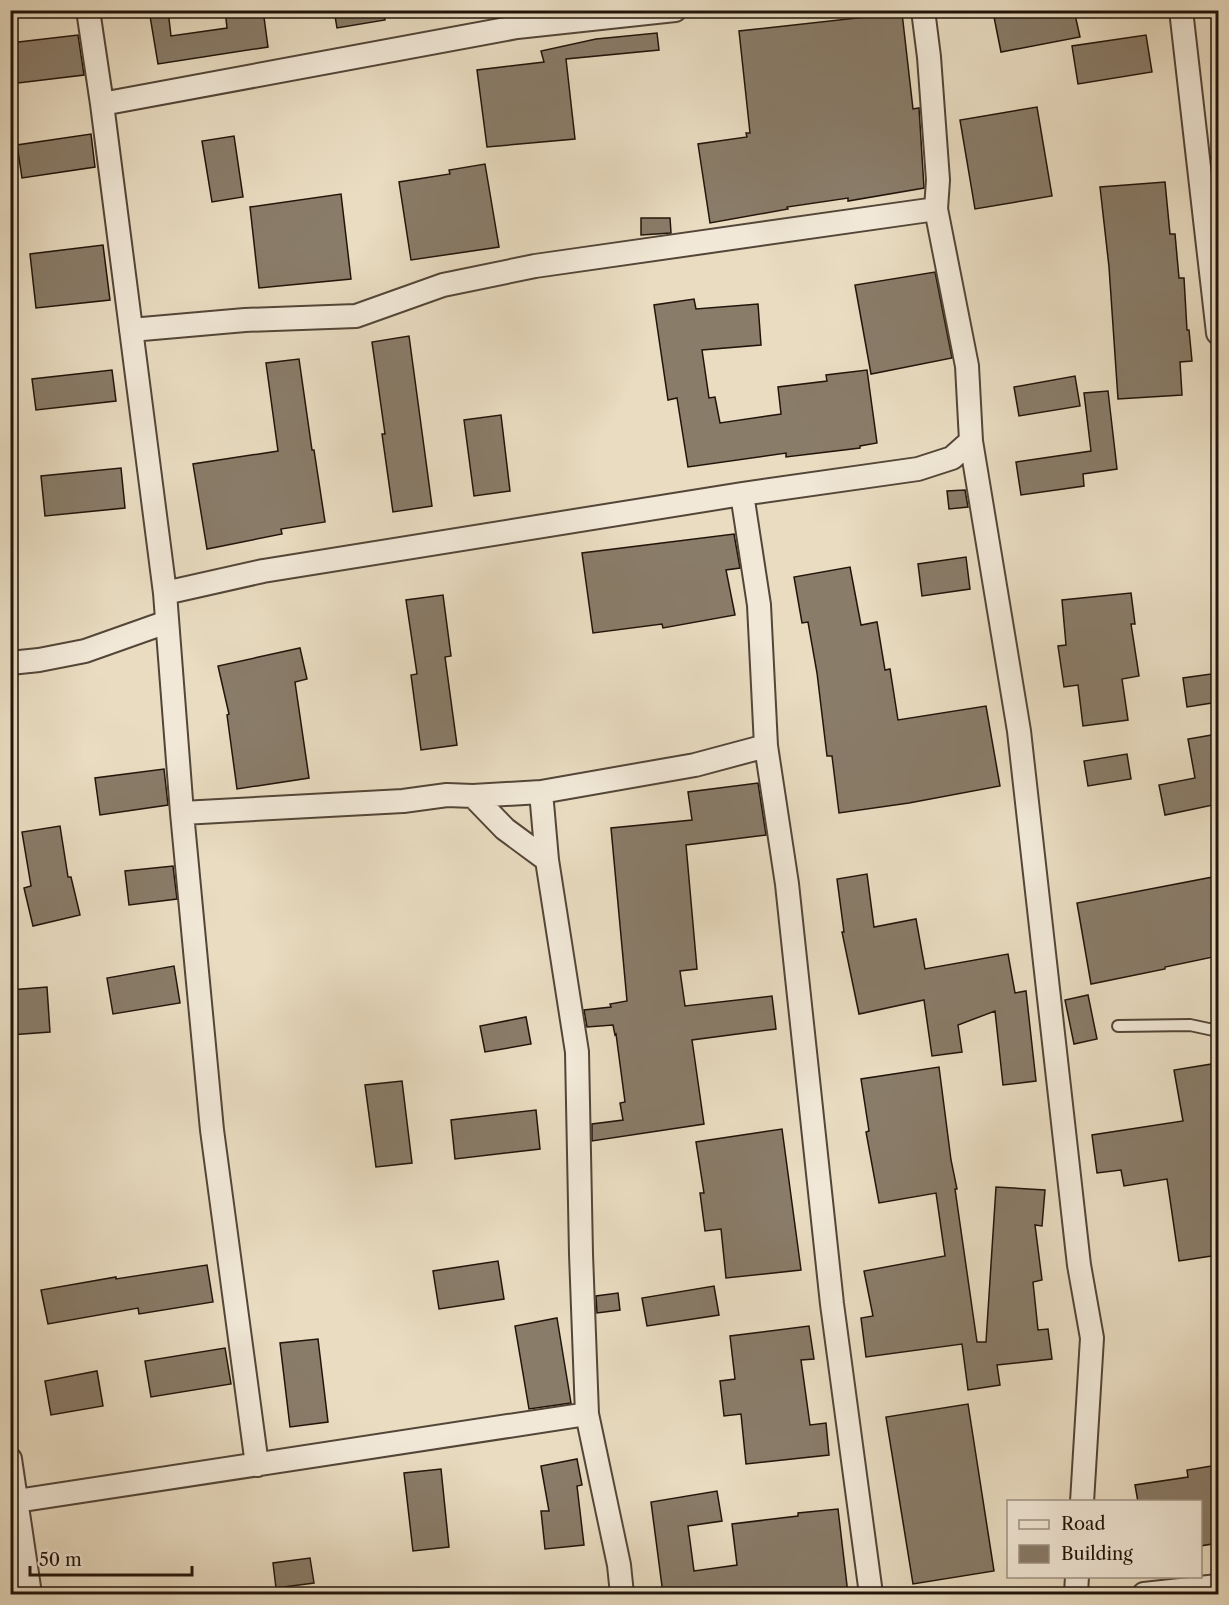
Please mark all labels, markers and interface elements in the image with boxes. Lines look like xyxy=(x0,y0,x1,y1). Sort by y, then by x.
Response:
legend xyxy=(1007,1500,1202,1578)
text: Road xyxy=(1061,1513,1106,1535)
scale bar xyxy=(30,1539,192,1577)
text: Building xyxy=(1061,1543,1133,1565)
text: 50 m xyxy=(39,1549,82,1571)

